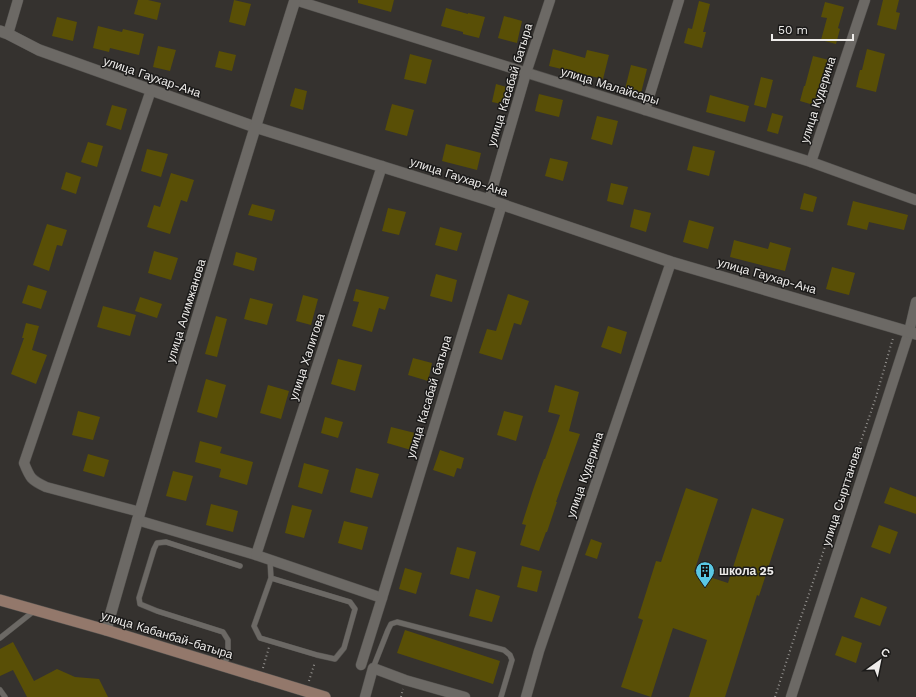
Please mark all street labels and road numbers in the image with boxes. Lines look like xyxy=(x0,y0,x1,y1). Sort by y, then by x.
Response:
street label: улица Касабай батыра xyxy=(485,21,535,148)
street label: улица Гаухар-Ана xyxy=(101,54,203,100)
street label: улица Кудерина xyxy=(797,55,839,145)
street label: улица Малайсары xyxy=(559,64,661,108)
street label: улица Гаухар-Ана xyxy=(408,155,510,200)
street label: улица Гаухар-Ана xyxy=(716,255,818,297)
street label: улица Алимжанова xyxy=(164,257,209,365)
street label: улица Халитова xyxy=(286,312,328,402)
street label: улица Касабай батыра xyxy=(404,333,454,460)
street label: улица Кудерина xyxy=(564,430,606,520)
street label: улица Сырттанова xyxy=(819,444,865,548)
street label: улица Кабанбай-батыра xyxy=(99,608,235,662)

